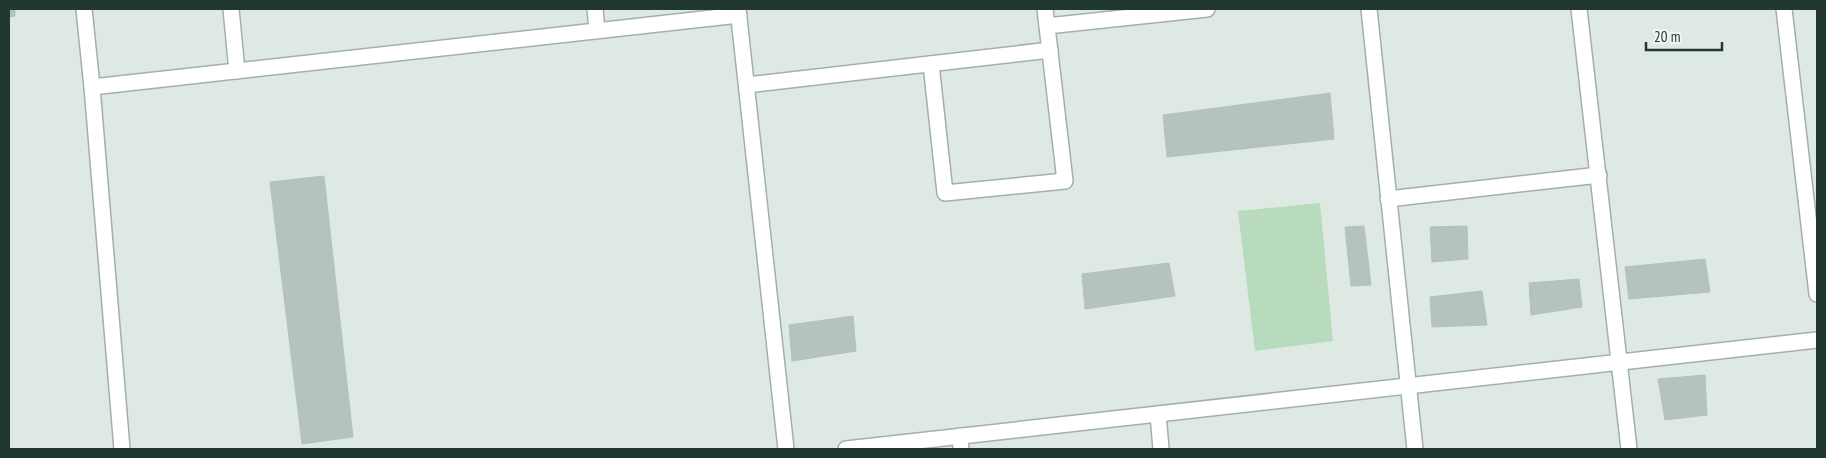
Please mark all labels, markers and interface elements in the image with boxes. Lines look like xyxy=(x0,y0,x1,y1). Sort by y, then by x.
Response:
scale bar xyxy=(1646,20,1722,52)
text: 20 m xyxy=(1654,27,1680,46)

